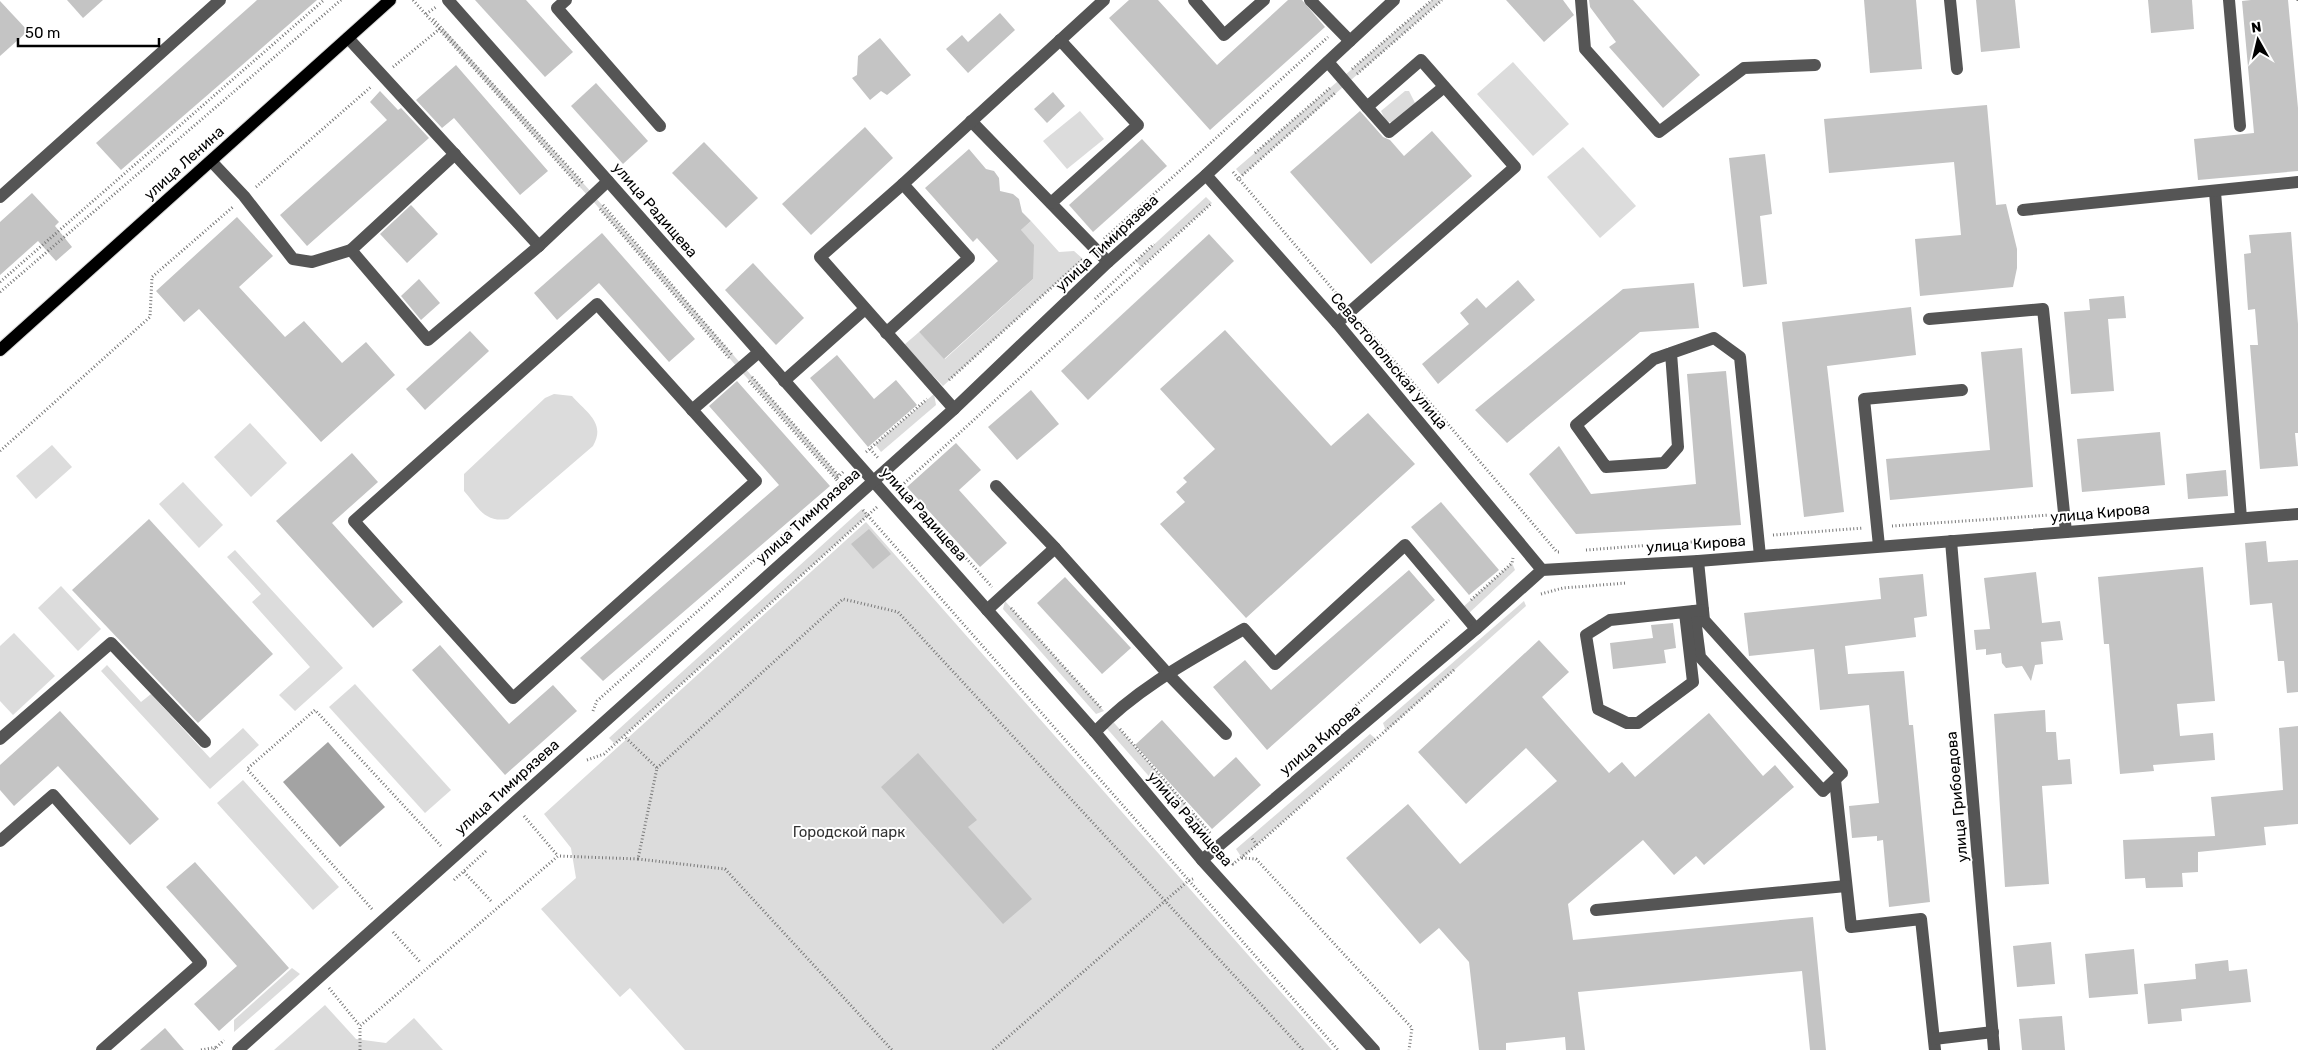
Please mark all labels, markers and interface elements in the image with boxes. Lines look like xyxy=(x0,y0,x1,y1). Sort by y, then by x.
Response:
scale bar xyxy=(18,15,159,47)
north arrow xyxy=(2233,15,2283,65)
text: N xyxy=(2250,19,2262,37)
text: 50 m xyxy=(25,24,60,42)
street label: улица Ленина xyxy=(140,122,228,204)
street label: улица Радищева xyxy=(609,159,701,261)
street label: улица Тимирязева xyxy=(1052,191,1162,295)
street label: Севастопольская улица xyxy=(1327,289,1451,433)
street label: улица Радищева xyxy=(877,463,971,565)
street label: улица Тимирязева xyxy=(752,465,864,567)
street label: улица Кирова xyxy=(2049,500,2151,526)
street label: улица Кирова xyxy=(1646,532,1746,556)
street label: улица Кирова xyxy=(1276,701,1364,779)
street label: улица Грибоедова xyxy=(1942,731,1972,863)
street label: улица Тимирязева xyxy=(451,736,563,838)
street label: улица Радищева xyxy=(1144,768,1236,870)
park label: Городской парк xyxy=(793,823,905,841)

